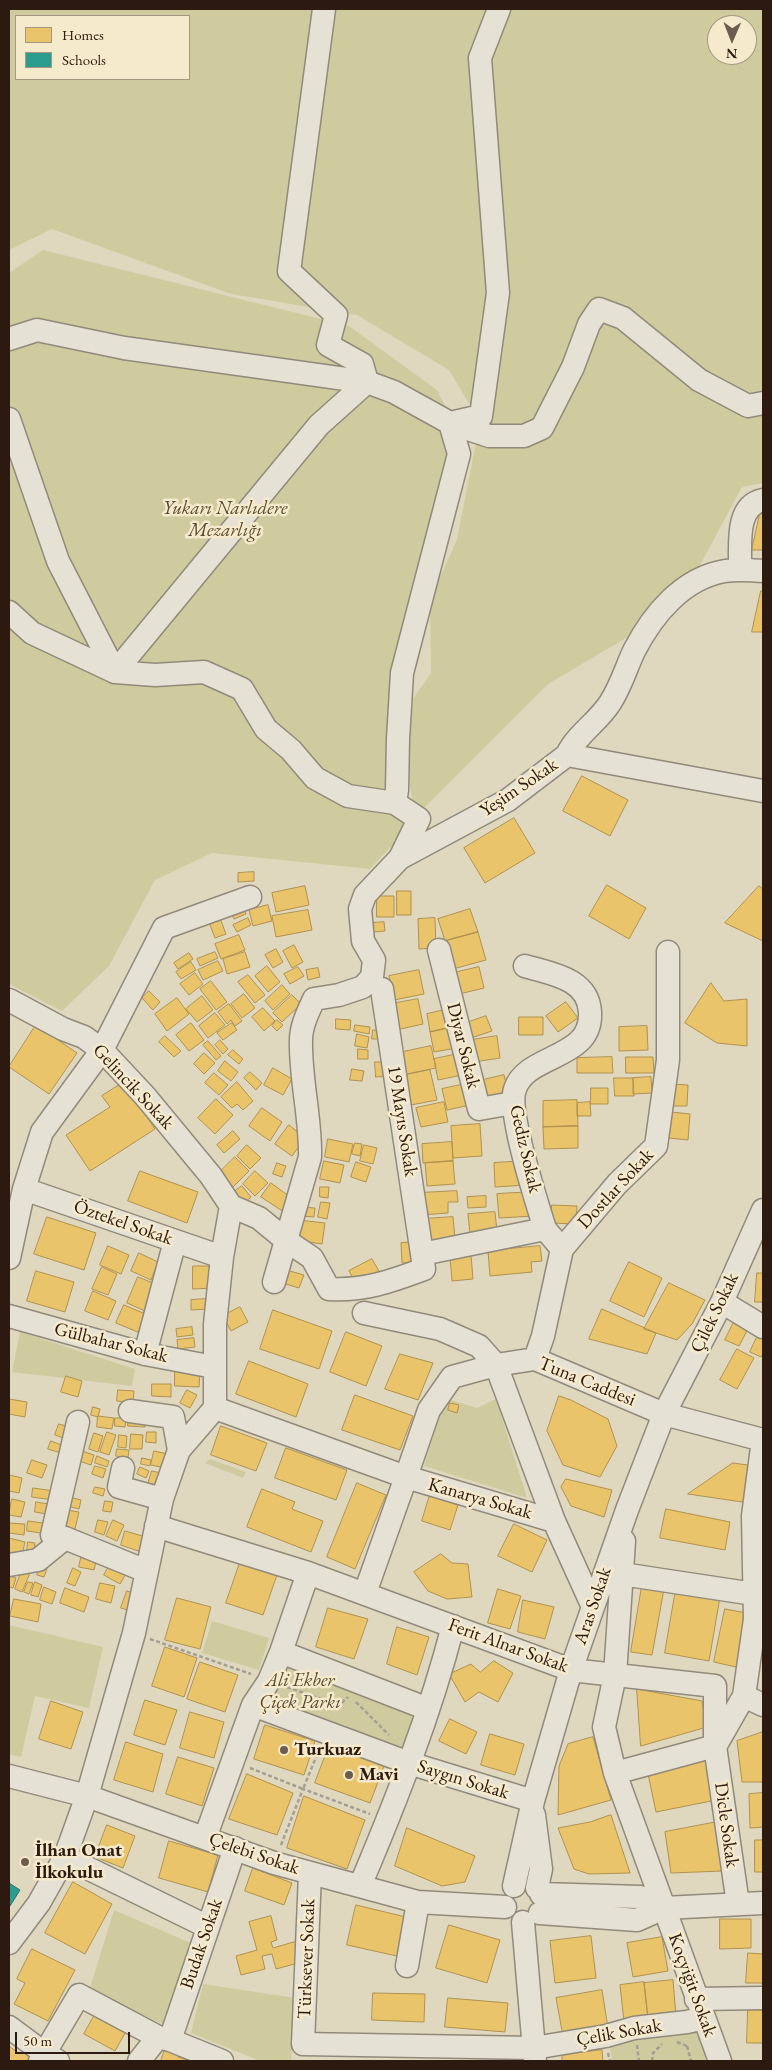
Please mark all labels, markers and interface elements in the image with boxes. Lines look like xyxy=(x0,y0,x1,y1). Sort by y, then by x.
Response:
legend xyxy=(15,15,190,80)
north arrow xyxy=(707,15,757,65)
text: Homes xyxy=(62,25,104,44)
text: N xyxy=(726,45,738,63)
text: Schools xyxy=(62,50,106,69)
park label: Yukarı Narlıdere Mezarlığı xyxy=(163,498,287,542)
street label: Yeşim Sokak xyxy=(476,754,562,822)
street label: Diyar Sokak xyxy=(441,1000,485,1092)
street label: Gelincik Sokak xyxy=(88,1039,178,1135)
street label: 19 Mayıs Sokak xyxy=(382,1064,422,1178)
street label: Gediz Sokak xyxy=(504,1103,546,1195)
street label: Dostlar Sokak xyxy=(573,1144,659,1234)
street label: Öztekel Sokak xyxy=(71,1195,175,1251)
street label: Çilek Sokak xyxy=(686,1269,744,1357)
street label: Gülbahar Sokak xyxy=(52,1318,170,1368)
street label: Tuna Caddesi xyxy=(535,1352,639,1412)
street label: Kanarya Sokak xyxy=(425,1473,535,1525)
street label: Aras Sokak xyxy=(569,1564,617,1648)
street label: Ferit Alnar Sokak xyxy=(445,1614,571,1678)
park label: Ali Ekber Çiçek Parkı xyxy=(259,1670,341,1714)
place label: Turkuaz xyxy=(294,1739,361,1761)
marker: Turkuaz xyxy=(278,1744,290,1756)
street label: Saygın Sokak xyxy=(414,1755,512,1805)
place label: Mavi xyxy=(359,1764,399,1786)
marker: Mavi xyxy=(343,1769,355,1781)
street label: Dicle Sokak xyxy=(709,1781,743,1869)
street label: Çelebi Sokak xyxy=(206,1828,302,1880)
place label: İlhan Onat İlkokulu xyxy=(35,1840,122,1884)
marker: İlhan Onat İlkokulu xyxy=(19,1856,31,1868)
street label: Budak Sokak xyxy=(176,1896,228,1992)
street label: Türksever Sokak xyxy=(294,1898,320,2020)
street label: Koçyiğit Sokak xyxy=(663,1930,721,2040)
street label: Çelik Sokak xyxy=(575,2014,663,2052)
scale bar xyxy=(18,2022,132,2054)
text: 50 m xyxy=(23,2031,52,2050)

